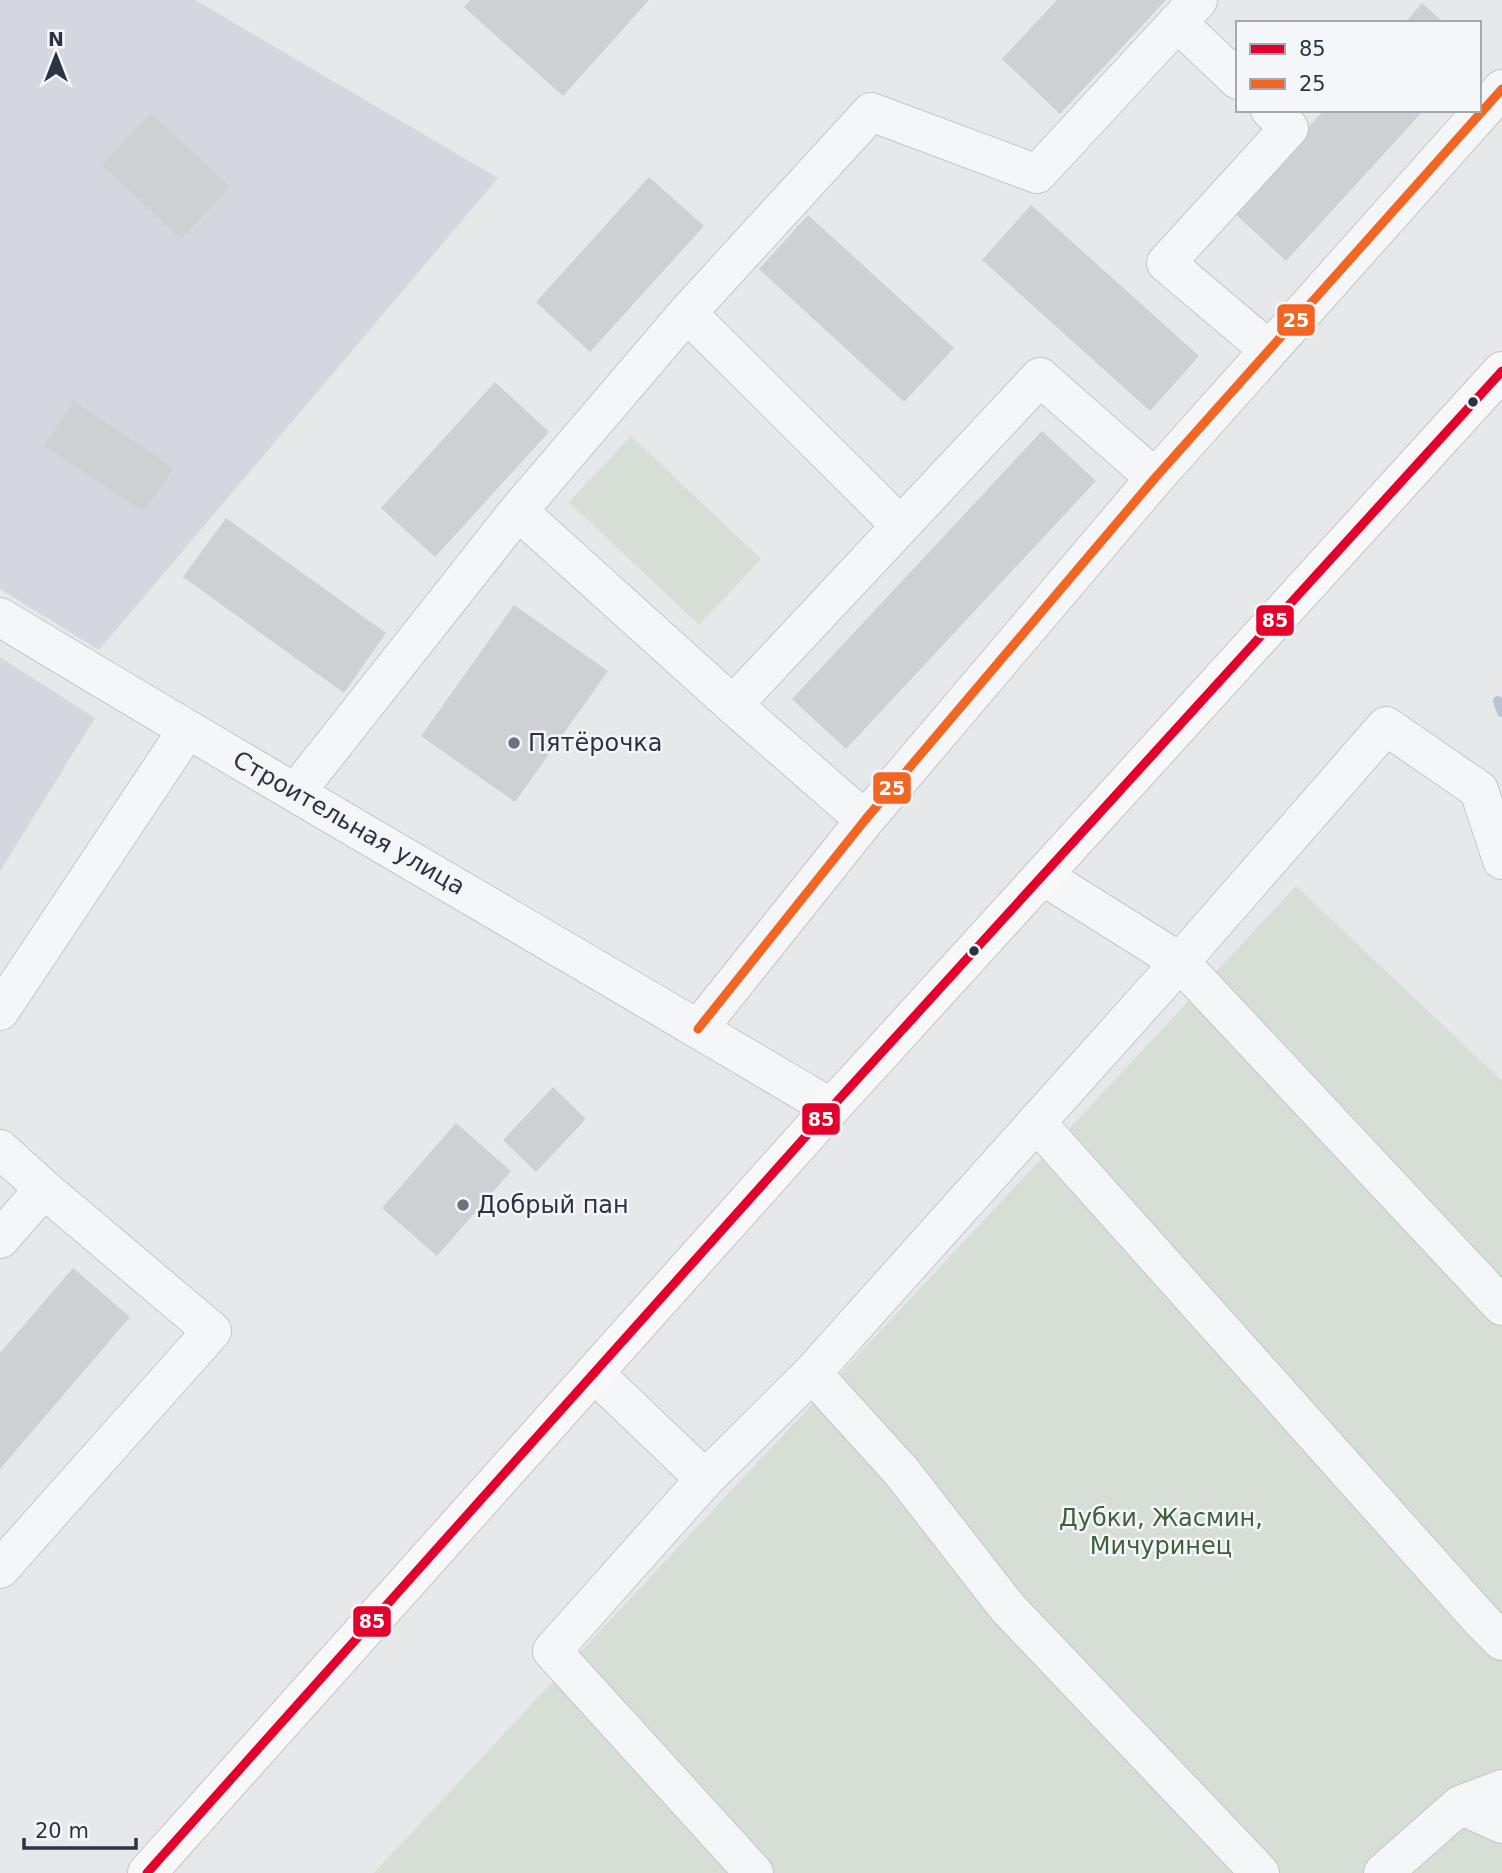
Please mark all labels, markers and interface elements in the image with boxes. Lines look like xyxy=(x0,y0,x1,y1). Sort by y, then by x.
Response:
north arrow xyxy=(21,21,91,91)
legend xyxy=(1236,21,1481,112)
text: N xyxy=(48,28,64,50)
text: 85 xyxy=(1299,37,1326,61)
text: 25 xyxy=(1299,72,1326,96)
line badge: 25 xyxy=(1276,303,1316,337)
text: 25 xyxy=(1283,309,1309,331)
unlabelled marker xyxy=(1466,395,1480,409)
line badge: 85 xyxy=(1255,604,1295,637)
text: 85 xyxy=(1262,609,1288,631)
place label: Пятёрочка xyxy=(528,729,663,757)
marker: Пятёрочка xyxy=(506,735,522,751)
street label: Строительная улица xyxy=(228,745,470,901)
line badge: 25 xyxy=(872,771,912,805)
text: 25 xyxy=(879,777,905,799)
unlabelled marker xyxy=(967,944,981,958)
line badge: 85 xyxy=(801,1102,841,1136)
text: 85 xyxy=(808,1108,834,1130)
place label: Добрый пан xyxy=(477,1191,629,1219)
marker: Добрый пан xyxy=(455,1197,471,1213)
park label: Дубки, Жасмин, Мичуринец xyxy=(1059,1504,1263,1560)
line badge: 85 xyxy=(352,1605,392,1638)
text: 85 xyxy=(359,1610,385,1632)
scale bar xyxy=(24,1806,136,1850)
text: 20 m xyxy=(35,1819,89,1843)

